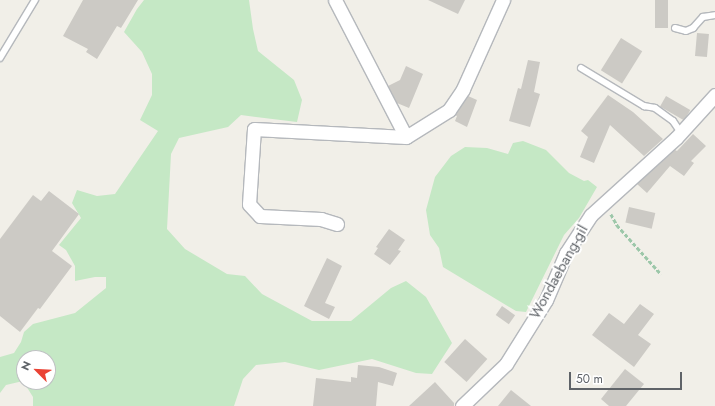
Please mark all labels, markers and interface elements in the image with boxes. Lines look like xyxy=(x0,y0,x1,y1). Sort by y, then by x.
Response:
street label: Wondaebang-gil xyxy=(526,222,592,322)
north arrow xyxy=(16,350,56,390)
text: N xyxy=(17,358,35,373)
scale bar xyxy=(571,364,684,390)
text: 50 m xyxy=(576,370,603,388)

